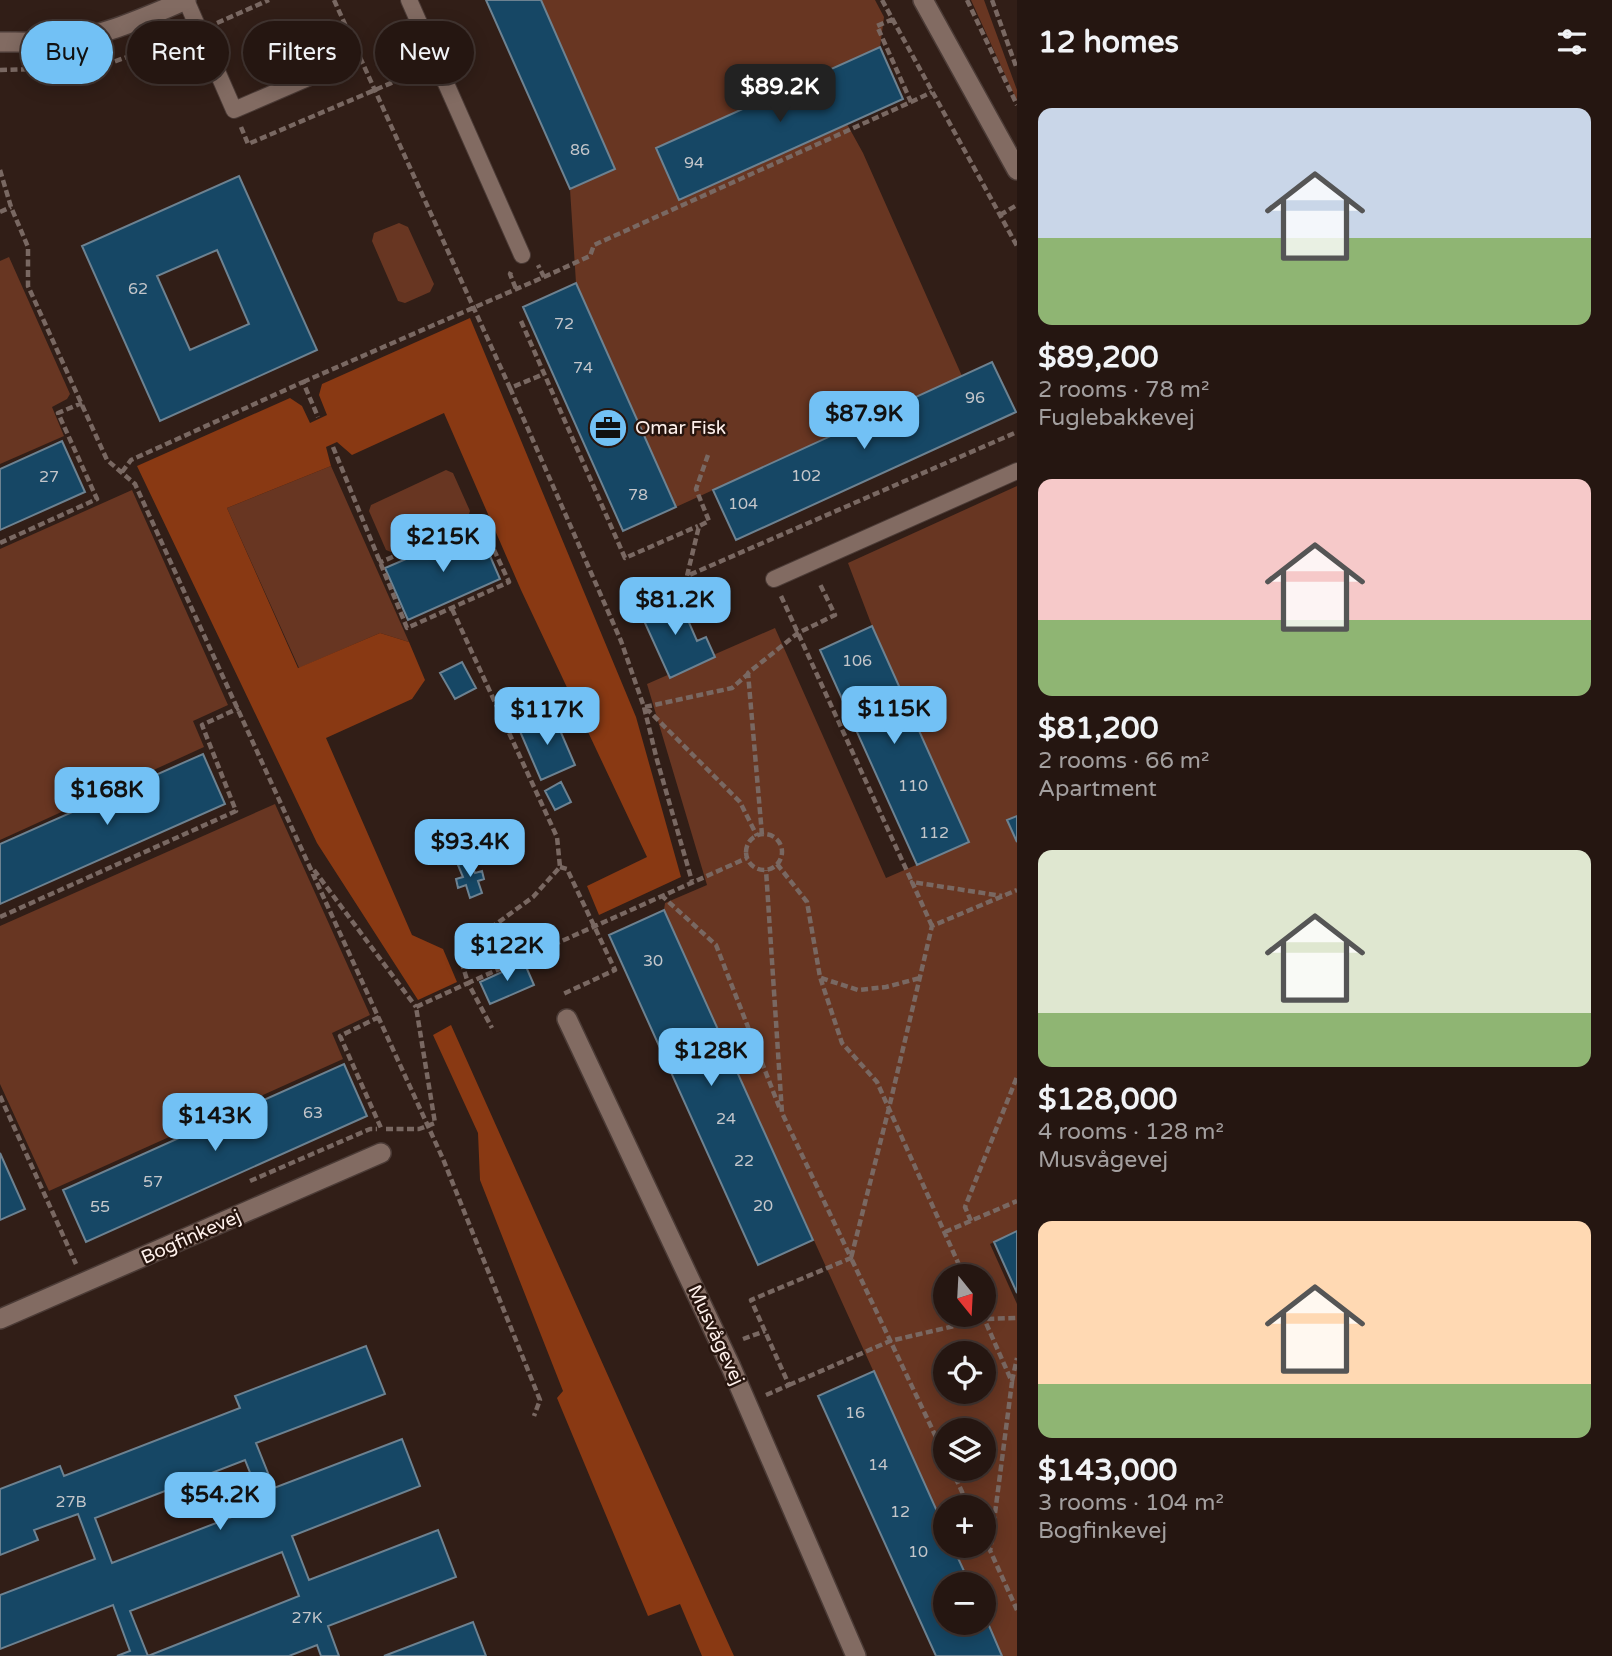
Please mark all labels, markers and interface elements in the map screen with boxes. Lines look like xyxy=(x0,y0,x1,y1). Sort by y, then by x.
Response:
chip: Buy xyxy=(21,21,113,84)
chip: Rent xyxy=(127,21,229,84)
chip: Filters xyxy=(243,21,361,84)
chip: New xyxy=(375,21,474,84)
icon: filters xyxy=(1553,23,1591,61)
text: 12 homes xyxy=(1038,24,1179,61)
pin: $89.2K xyxy=(723,64,837,124)
text: $89.2K xyxy=(741,73,819,101)
house number: 86 xyxy=(570,140,590,160)
house number: 94 xyxy=(684,153,704,173)
icon: home xyxy=(1252,153,1378,279)
house number: 62 xyxy=(128,279,148,299)
house number: 72 xyxy=(554,314,574,334)
text: $89,200 xyxy=(1038,339,1158,376)
house number: 74 xyxy=(573,358,593,378)
text: 2 rooms · 78 m² xyxy=(1038,376,1209,404)
house number: 96 xyxy=(965,388,985,408)
pin: $87.9K xyxy=(807,392,921,451)
text: $87.9K xyxy=(825,400,903,428)
text: Fuglebakkevej xyxy=(1038,404,1195,432)
office icon: Omar Fisk xyxy=(587,407,629,449)
place label: Omar Fisk xyxy=(635,417,726,439)
house number: 102 xyxy=(791,466,821,486)
house number: 27 xyxy=(39,467,59,487)
house number: 78 xyxy=(628,485,648,505)
house number: 104 xyxy=(728,494,758,514)
pin: $215K xyxy=(394,514,492,574)
text: $215K xyxy=(407,523,479,551)
icon: home xyxy=(1252,524,1378,650)
pin: $81.2K xyxy=(618,578,732,637)
text: $81.2K xyxy=(636,586,714,614)
house number: 106 xyxy=(842,651,872,671)
pin: $115K xyxy=(845,686,943,746)
pin: $117K xyxy=(498,688,596,747)
text: $115K xyxy=(858,695,930,723)
text: $117K xyxy=(511,696,583,724)
text: $81,200 xyxy=(1038,710,1158,747)
text: 2 rooms · 66 m² xyxy=(1038,747,1209,775)
pin: $168K xyxy=(58,768,156,827)
text: Apartment xyxy=(1038,775,1157,803)
text: $168K xyxy=(71,776,143,804)
house number: 110 xyxy=(898,776,928,796)
pin: $93.4K xyxy=(413,820,527,879)
house number: 112 xyxy=(919,823,949,843)
text: $93.4K xyxy=(431,828,509,856)
icon: home xyxy=(1252,895,1378,1021)
pin: $122K xyxy=(458,923,556,983)
text: $122K xyxy=(471,932,543,960)
house number: 30 xyxy=(643,951,663,971)
pin: $128K xyxy=(662,1028,760,1088)
text: $128K xyxy=(675,1037,747,1065)
text: $128,000 xyxy=(1038,1081,1177,1118)
pin: $143K xyxy=(166,1094,264,1153)
text: $143K xyxy=(179,1102,251,1130)
house number: 63 xyxy=(303,1103,323,1123)
house number: 24 xyxy=(716,1109,736,1129)
text: 4 rooms · 128 m² xyxy=(1038,1118,1224,1146)
text: Musvågevej xyxy=(1038,1146,1168,1174)
house number: 22 xyxy=(734,1151,754,1171)
house number: 57 xyxy=(143,1172,163,1192)
house number: 20 xyxy=(753,1196,773,1216)
house number: 55 xyxy=(90,1197,110,1217)
street label: Bogfinkevej xyxy=(138,1205,244,1269)
north arrow xyxy=(933,1264,996,1326)
map controls xyxy=(933,1264,996,1635)
icon: home xyxy=(1252,1266,1378,1392)
street label: Musvågevej xyxy=(683,1282,749,1388)
button: locate xyxy=(933,1341,996,1404)
house number: 16 xyxy=(845,1403,865,1423)
button: layers xyxy=(933,1418,996,1481)
text: $143,000 xyxy=(1038,1452,1177,1489)
house number: 14 xyxy=(868,1455,888,1475)
pin: $54.2K xyxy=(163,1472,277,1532)
text: $54.2K xyxy=(181,1481,259,1509)
text: 3 rooms · 104 m² xyxy=(1038,1489,1224,1517)
house number: 27B xyxy=(55,1492,87,1512)
button: + xyxy=(933,1495,996,1558)
house number: 12 xyxy=(890,1502,910,1522)
text: Bogfinkevej xyxy=(1038,1517,1167,1545)
house number: 10 xyxy=(908,1542,928,1562)
button: − xyxy=(933,1572,996,1635)
house number: 27K xyxy=(292,1608,323,1628)

